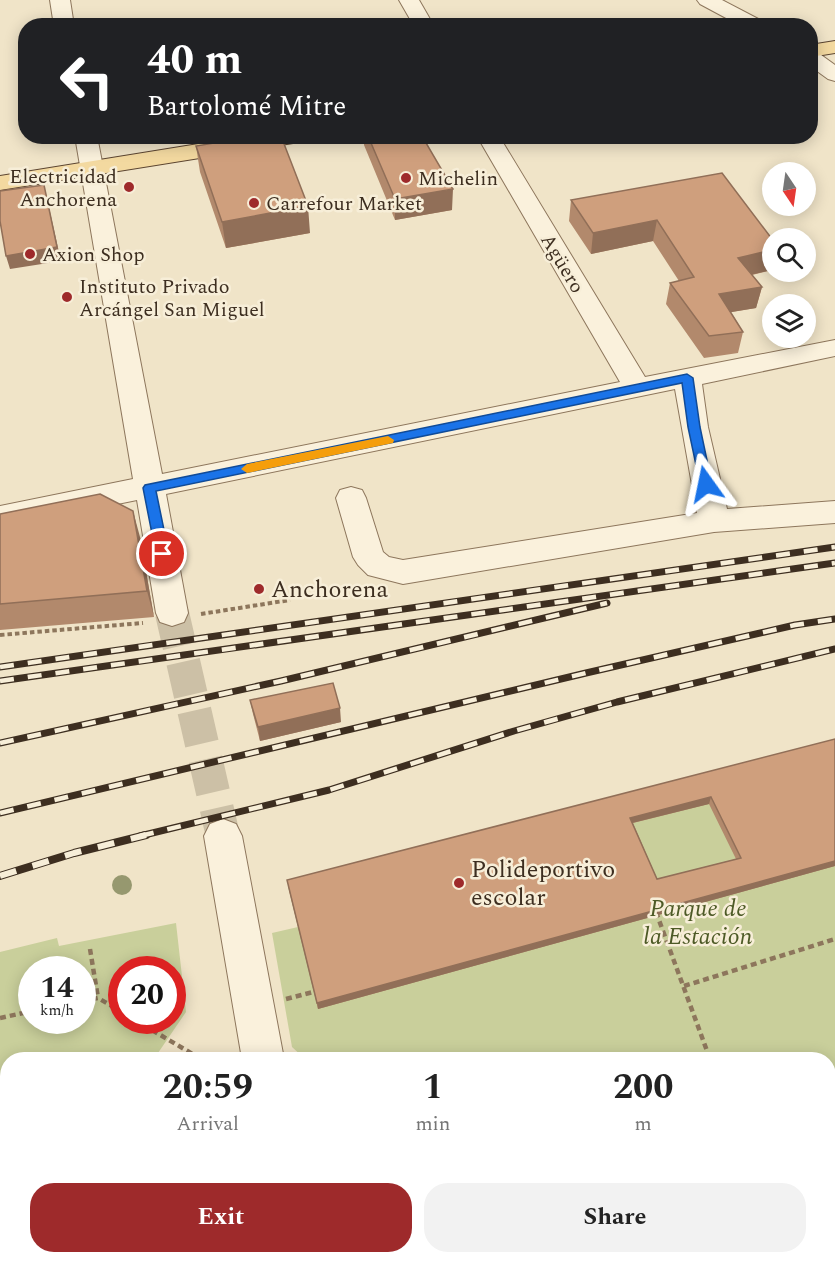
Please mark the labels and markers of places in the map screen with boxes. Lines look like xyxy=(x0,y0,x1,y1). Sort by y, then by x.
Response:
place label: Electricidad Anchorena xyxy=(9,162,117,215)
place label: Michelin xyxy=(418,164,498,194)
marker: Michelin xyxy=(399,171,413,185)
marker: Electricidad Anchorena xyxy=(122,180,136,194)
place label: Carrefour Market xyxy=(266,189,422,219)
marker: Carrefour Market xyxy=(247,196,261,210)
place label: Axion Shop xyxy=(42,240,145,270)
marker: Axion Shop xyxy=(23,247,37,261)
place label: Instituto Privado Arcángel San Miguel xyxy=(79,272,265,325)
marker: Instituto Privado Arcángel San Miguel xyxy=(60,290,74,304)
pin xyxy=(136,528,187,579)
place label: Anchorena xyxy=(271,572,388,608)
marker: Anchorena xyxy=(252,582,266,596)
place label: Polideportivo escolar xyxy=(471,852,615,916)
marker: Polideportivo escolar xyxy=(452,876,466,890)

